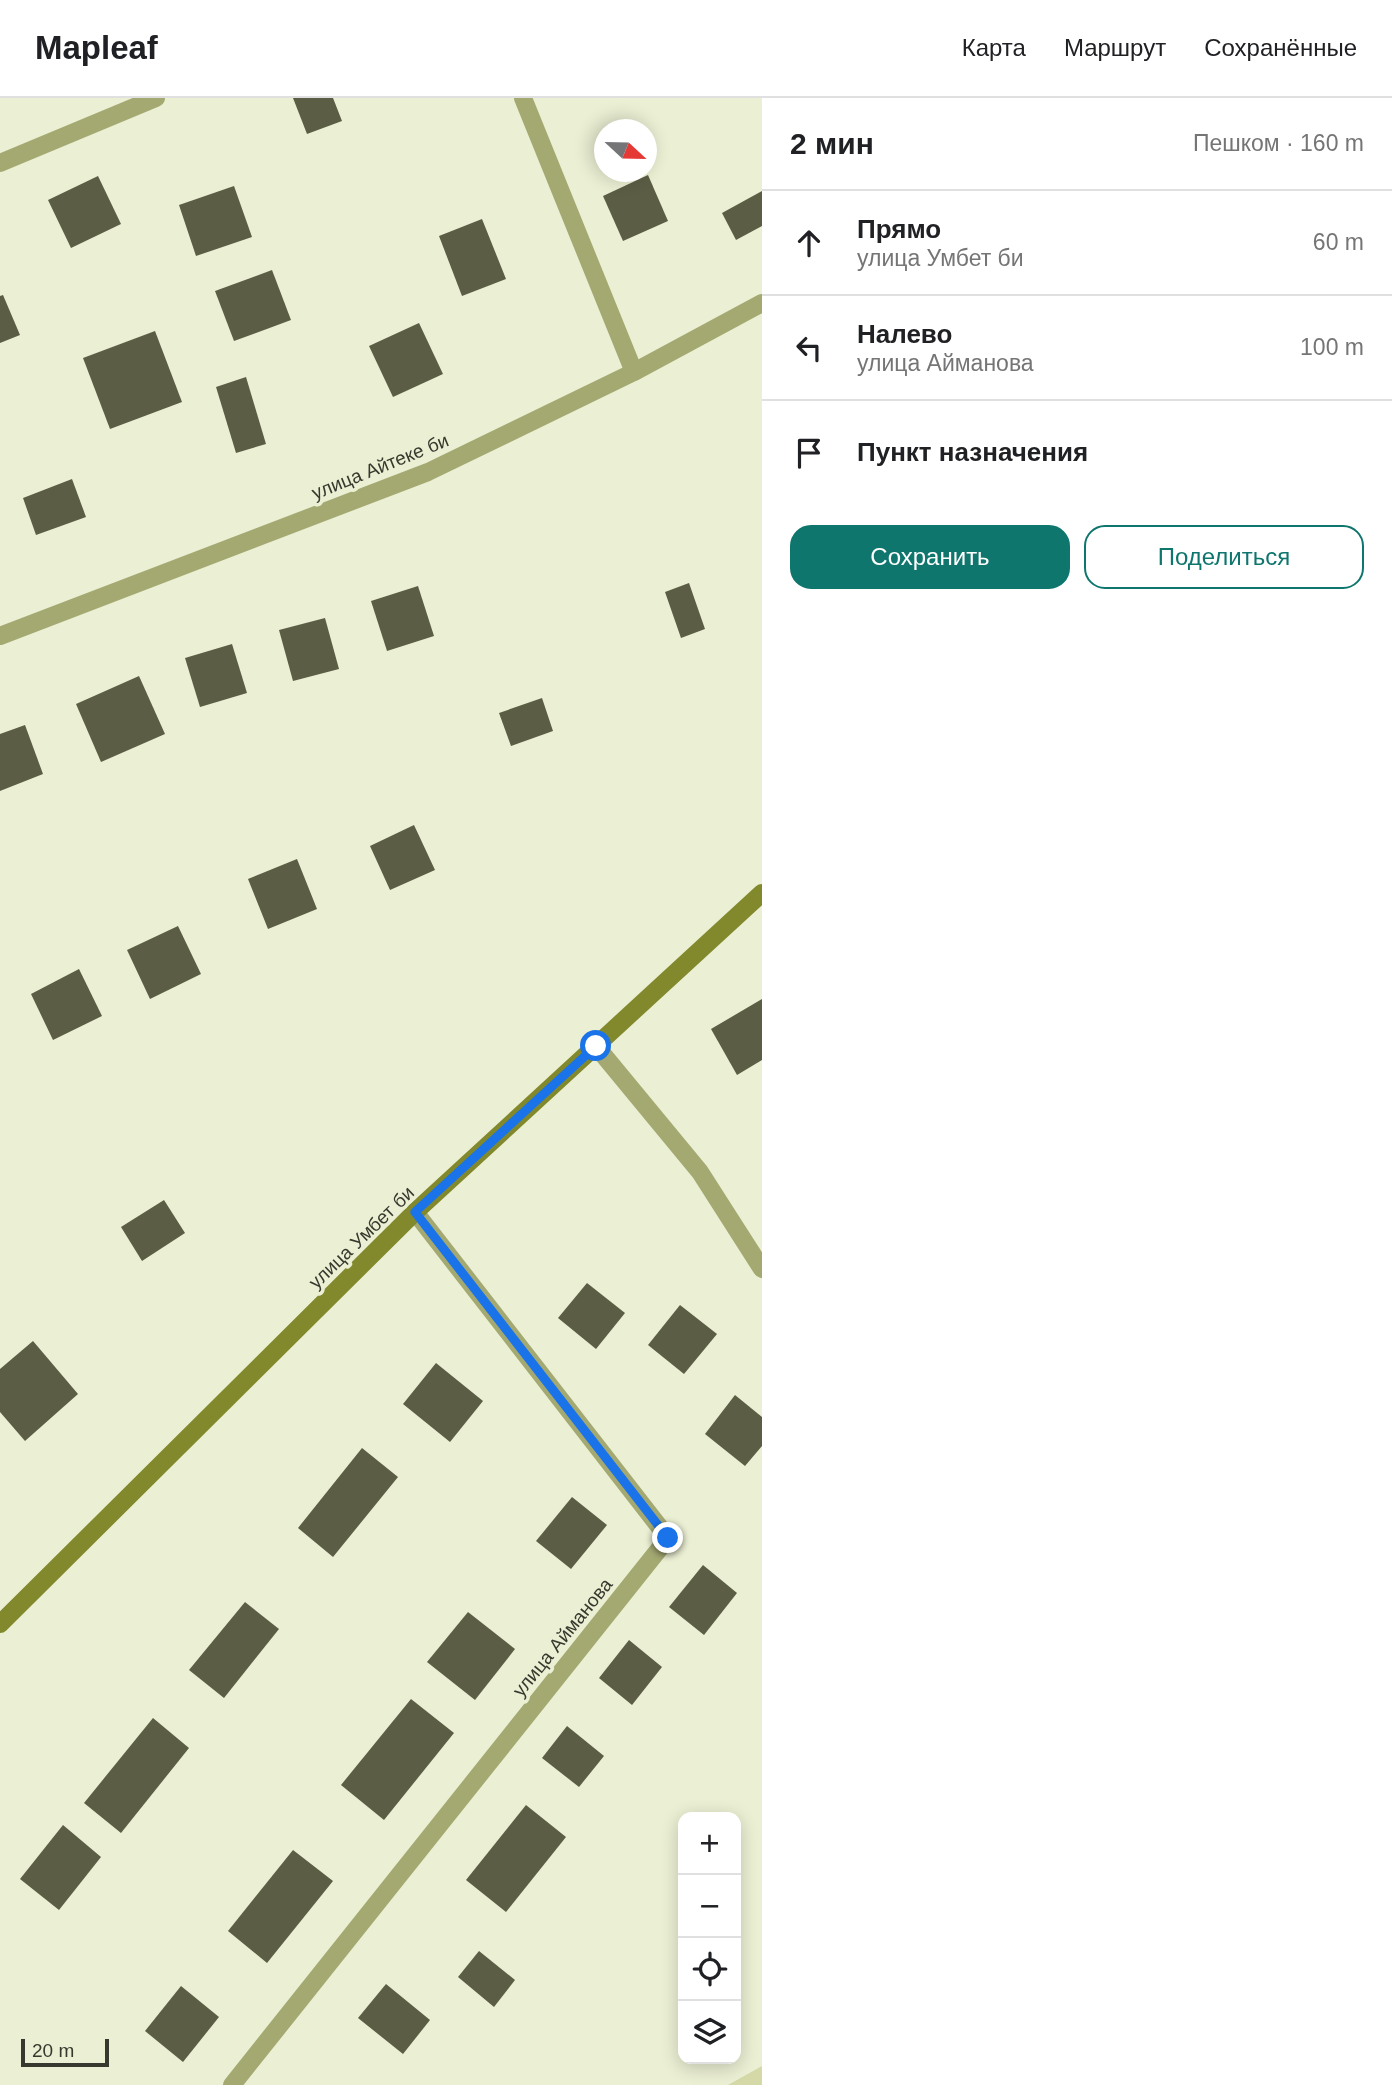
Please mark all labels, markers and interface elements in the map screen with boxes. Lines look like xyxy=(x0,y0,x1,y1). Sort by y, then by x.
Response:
text: Mapleaf xyxy=(35,29,158,66)
text: Карта xyxy=(962,34,1026,61)
text: Маршрут xyxy=(1064,34,1166,61)
text: Сохранённые xyxy=(1204,34,1357,61)
north arrow xyxy=(594,119,657,182)
text: 2 мин xyxy=(790,127,874,160)
text: Пешком · 160 m xyxy=(1193,130,1364,156)
text: Прямо xyxy=(857,214,941,244)
icon: ahead xyxy=(790,224,828,262)
text: 60 m xyxy=(1313,229,1364,255)
text: улица Умбет би xyxy=(857,245,1024,271)
text: Налево xyxy=(857,319,952,349)
icon: left xyxy=(790,329,828,367)
text: 100 m xyxy=(1300,334,1364,360)
text: улица Айманова xyxy=(857,350,1034,376)
street label: улица Айтеке би xyxy=(309,429,452,503)
icon: arrive xyxy=(790,434,828,472)
text: Пункт назначения xyxy=(857,437,1088,467)
button: Сохранить xyxy=(790,525,1070,589)
button: Поделиться xyxy=(1084,525,1364,589)
route start xyxy=(580,1030,611,1061)
street label: улица Умбет би xyxy=(305,1182,418,1293)
route end xyxy=(652,1522,683,1553)
street label: улица Айманова xyxy=(508,1574,617,1701)
map controls xyxy=(678,1812,741,2064)
button: + xyxy=(678,1812,741,1875)
button: − xyxy=(678,1875,741,1938)
button: locate xyxy=(678,1938,741,2001)
button: layers xyxy=(678,2001,741,2064)
scale bar xyxy=(21,2036,108,2068)
text: 20 m xyxy=(32,2040,74,2061)

